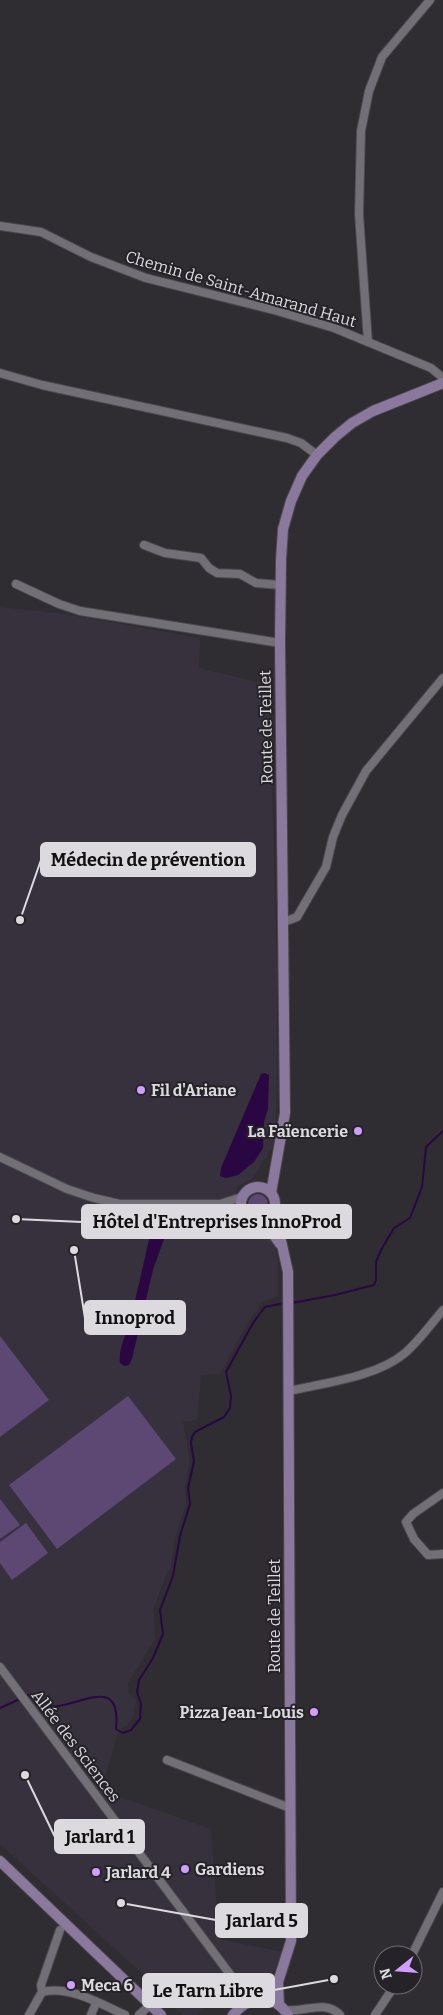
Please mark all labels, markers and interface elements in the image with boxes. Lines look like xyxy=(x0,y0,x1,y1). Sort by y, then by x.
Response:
street label: Chemin de Saint-Amarand Haut xyxy=(123,247,359,331)
street label: Route de Teillet xyxy=(256,670,276,784)
callout: Médecin de prévention xyxy=(41,843,255,876)
text: Médecin de prévention xyxy=(51,849,246,871)
place label: Fil d'Ariane xyxy=(151,1081,236,1100)
marker: Fil d'Ariane xyxy=(135,1084,147,1096)
place label: La Faïencerie xyxy=(248,1122,348,1141)
marker: La Faïencerie xyxy=(352,1125,364,1137)
callout: Hôtel d'Entreprises InnoProd xyxy=(82,1205,351,1238)
text: Hôtel d'Entreprises InnoProd xyxy=(93,1211,342,1233)
callout: Innoprod xyxy=(85,1301,185,1334)
text: Innoprod xyxy=(95,1307,175,1329)
street label: Route de Teillet xyxy=(265,1559,284,1673)
street label: Allée des Sciences xyxy=(28,1686,124,1806)
place label: Pizza Jean-Louis xyxy=(180,1703,304,1722)
marker: Pizza Jean-Louis xyxy=(308,1706,320,1718)
callout: Jarlard 1 xyxy=(55,1820,144,1853)
text: Jarlard 1 xyxy=(64,1826,135,1848)
place label: Gardiens xyxy=(195,1860,264,1879)
place label: Jarlard 4 xyxy=(105,1863,171,1882)
marker: Gardiens xyxy=(179,1863,191,1875)
marker: Jarlard 4 xyxy=(90,1866,102,1878)
callout: Jarlard 5 xyxy=(216,1904,307,1937)
text: Jarlard 5 xyxy=(225,1910,298,1932)
north arrow xyxy=(373,1945,423,1995)
text: N xyxy=(376,1966,396,1981)
callout: Le Tarn Libre xyxy=(143,1974,274,2007)
place label: Meca 6 xyxy=(81,1976,133,1995)
marker: Meca 6 xyxy=(65,1979,77,1991)
text: Le Tarn Libre xyxy=(153,1980,264,2002)

